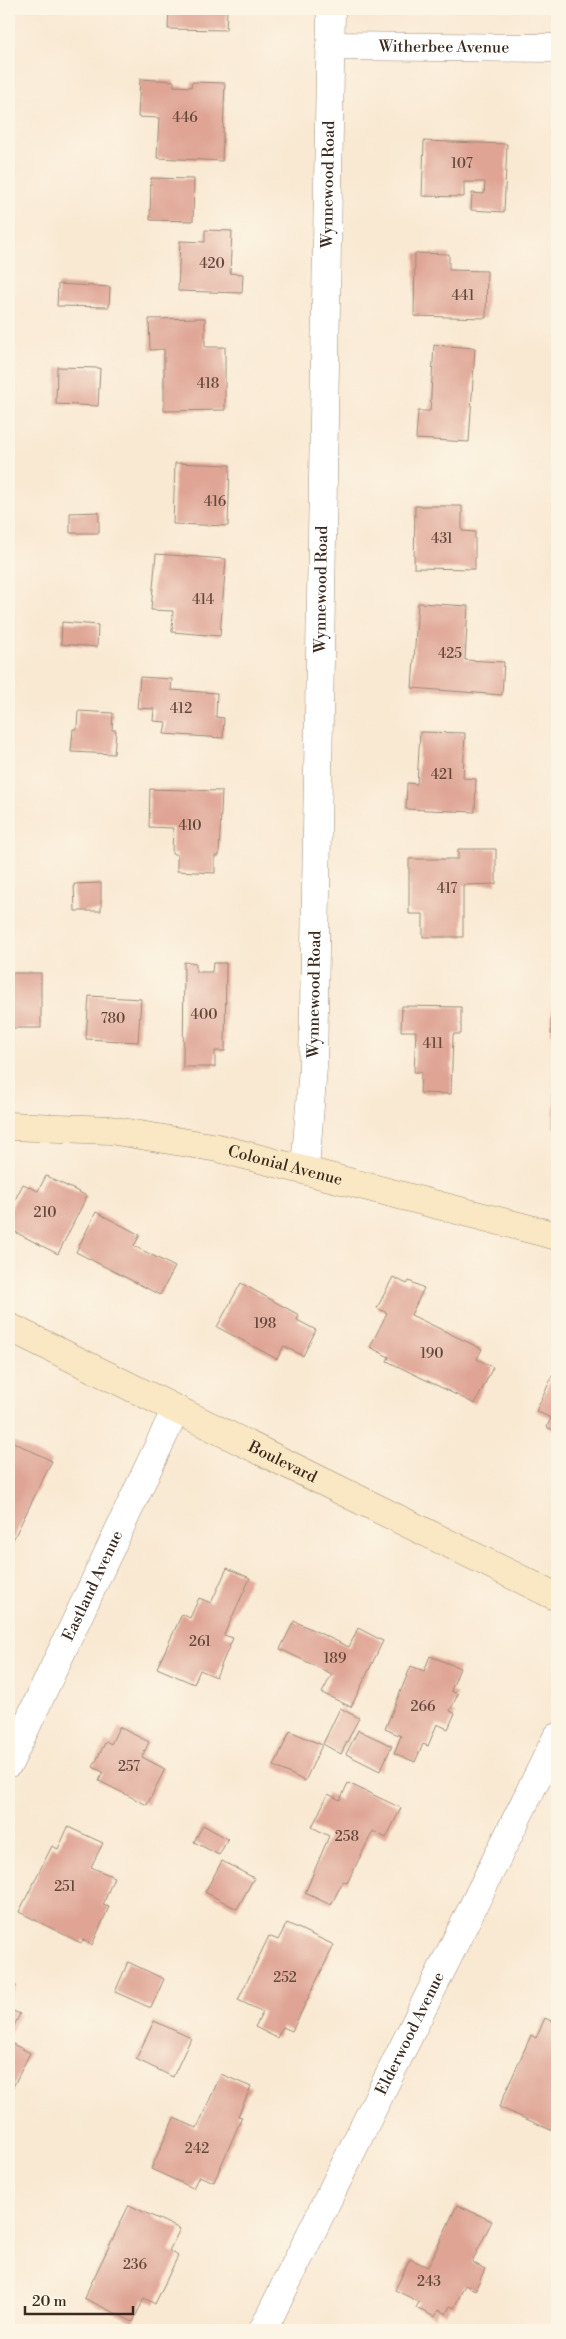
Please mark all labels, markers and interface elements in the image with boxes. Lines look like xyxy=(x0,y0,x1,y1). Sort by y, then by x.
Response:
street label: Witherbee Avenue xyxy=(378,36,509,58)
house number: 446 xyxy=(172,109,198,127)
street label: Wynnewood Road xyxy=(317,120,339,249)
house number: 107 xyxy=(451,155,473,173)
house number: 420 xyxy=(199,255,225,273)
house number: 441 xyxy=(452,287,474,305)
house number: 418 xyxy=(197,375,219,393)
house number: 416 xyxy=(204,493,227,511)
street label: Wynnewood Road xyxy=(310,525,332,654)
house number: 431 xyxy=(431,530,453,548)
house number: 414 xyxy=(192,591,214,609)
house number: 425 xyxy=(438,645,462,663)
house number: 412 xyxy=(170,700,192,718)
house number: 421 xyxy=(431,766,453,784)
house number: 410 xyxy=(178,817,202,835)
house number: 417 xyxy=(437,880,457,898)
street label: Wynnewood Road xyxy=(303,930,325,1059)
house number: 400 xyxy=(191,1006,217,1024)
house number: 780 xyxy=(101,1010,125,1028)
house number: 411 xyxy=(423,1035,443,1053)
street label: Colonial Avenue xyxy=(226,1141,345,1190)
house number: 210 xyxy=(33,1204,57,1222)
house number: 198 xyxy=(254,1315,276,1333)
house number: 190 xyxy=(420,1345,444,1363)
street label: Boulevard xyxy=(244,1436,320,1487)
street label: Eastland Avenue xyxy=(58,1527,127,1644)
house number: 261 xyxy=(189,1633,211,1651)
house number: 189 xyxy=(324,1650,346,1668)
house number: 266 xyxy=(411,1698,436,1716)
house number: 257 xyxy=(118,1758,140,1776)
house number: 258 xyxy=(335,1828,359,1846)
house number: 251 xyxy=(54,1878,76,1896)
house number: 252 xyxy=(273,1969,297,1987)
street label: Elderwood Avenue xyxy=(371,1969,449,2098)
house number: 242 xyxy=(185,2140,209,2158)
house number: 236 xyxy=(123,2256,148,2274)
house number: 243 xyxy=(417,2273,441,2291)
scale bar xyxy=(25,2284,132,2316)
text: 20 m xyxy=(32,2292,67,2311)

